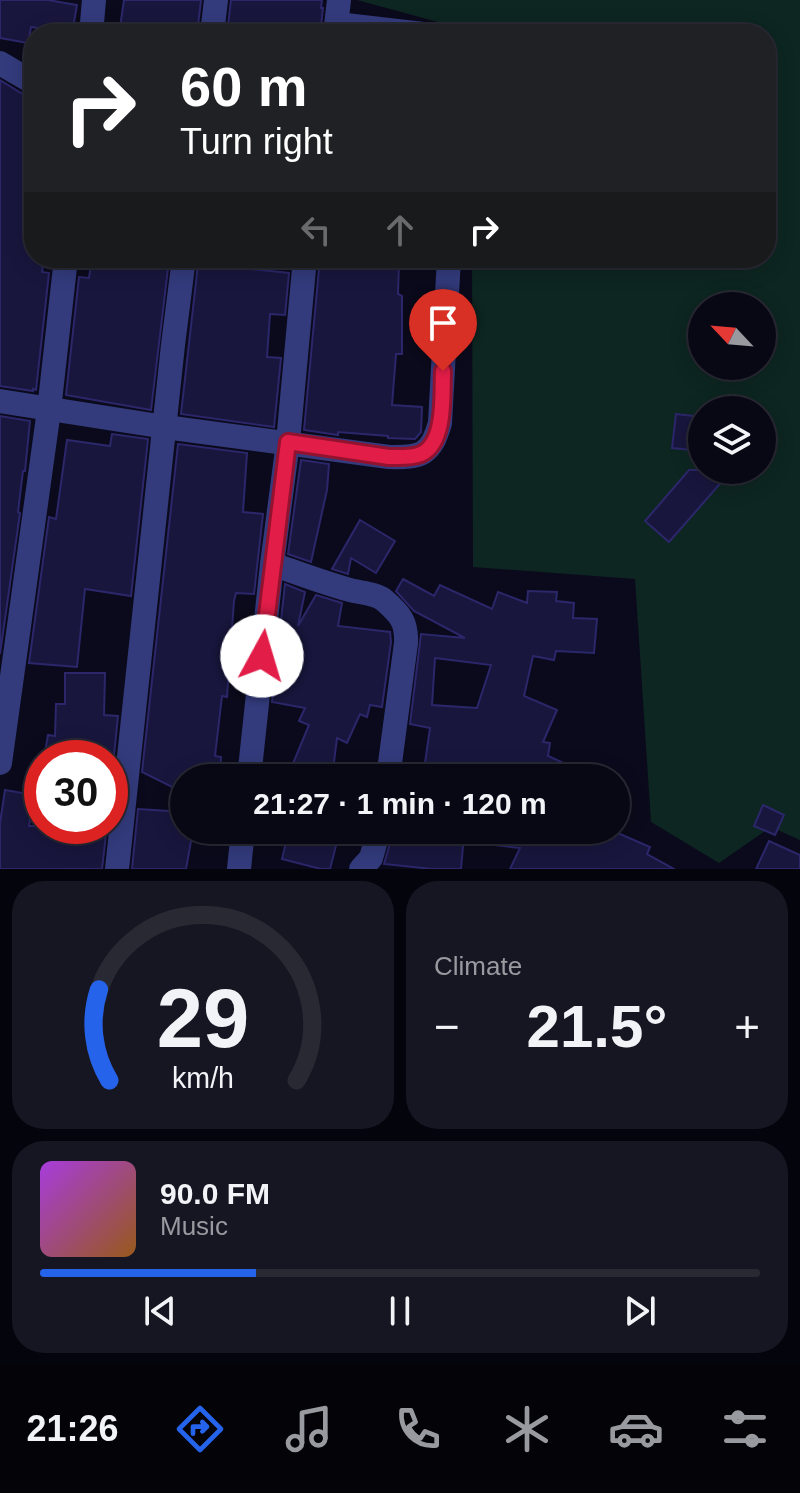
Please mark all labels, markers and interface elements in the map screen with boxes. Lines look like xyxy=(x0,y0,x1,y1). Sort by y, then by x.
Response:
text: 60 m xyxy=(180,55,308,118)
icon: right xyxy=(48,56,152,160)
text: Turn right xyxy=(180,121,333,162)
icon: left xyxy=(294,208,338,252)
icon: ahead xyxy=(378,208,422,252)
icon: right xyxy=(462,208,506,252)
pin xyxy=(409,289,477,371)
north arrow xyxy=(688,292,776,380)
map controls xyxy=(688,292,776,484)
icon: arrive xyxy=(421,301,465,345)
button: layers xyxy=(688,396,776,484)
position arrow xyxy=(220,614,304,698)
speed limit sign: 30 xyxy=(24,740,128,844)
text: 21:27 · 1 min · 120 m xyxy=(253,787,547,820)
text: Climate xyxy=(434,951,522,981)
text: 29 xyxy=(157,972,249,1065)
text: 21.5° xyxy=(527,993,667,1060)
text: − xyxy=(434,1002,460,1051)
text: + xyxy=(734,1002,760,1051)
text: km/h xyxy=(172,1062,234,1094)
text: 90.0 FM xyxy=(160,1177,270,1210)
text: Music xyxy=(160,1211,228,1241)
icon: previous xyxy=(138,1289,182,1333)
icon: pause xyxy=(378,1289,422,1333)
icon: next xyxy=(618,1289,662,1333)
icon: directions xyxy=(172,1401,228,1457)
icon: music xyxy=(281,1401,337,1457)
icon: phone xyxy=(390,1401,446,1457)
icon: climate xyxy=(499,1401,555,1457)
icon: car xyxy=(608,1401,664,1457)
icon: filters xyxy=(717,1401,773,1457)
text: 21:26 xyxy=(27,1408,119,1449)

